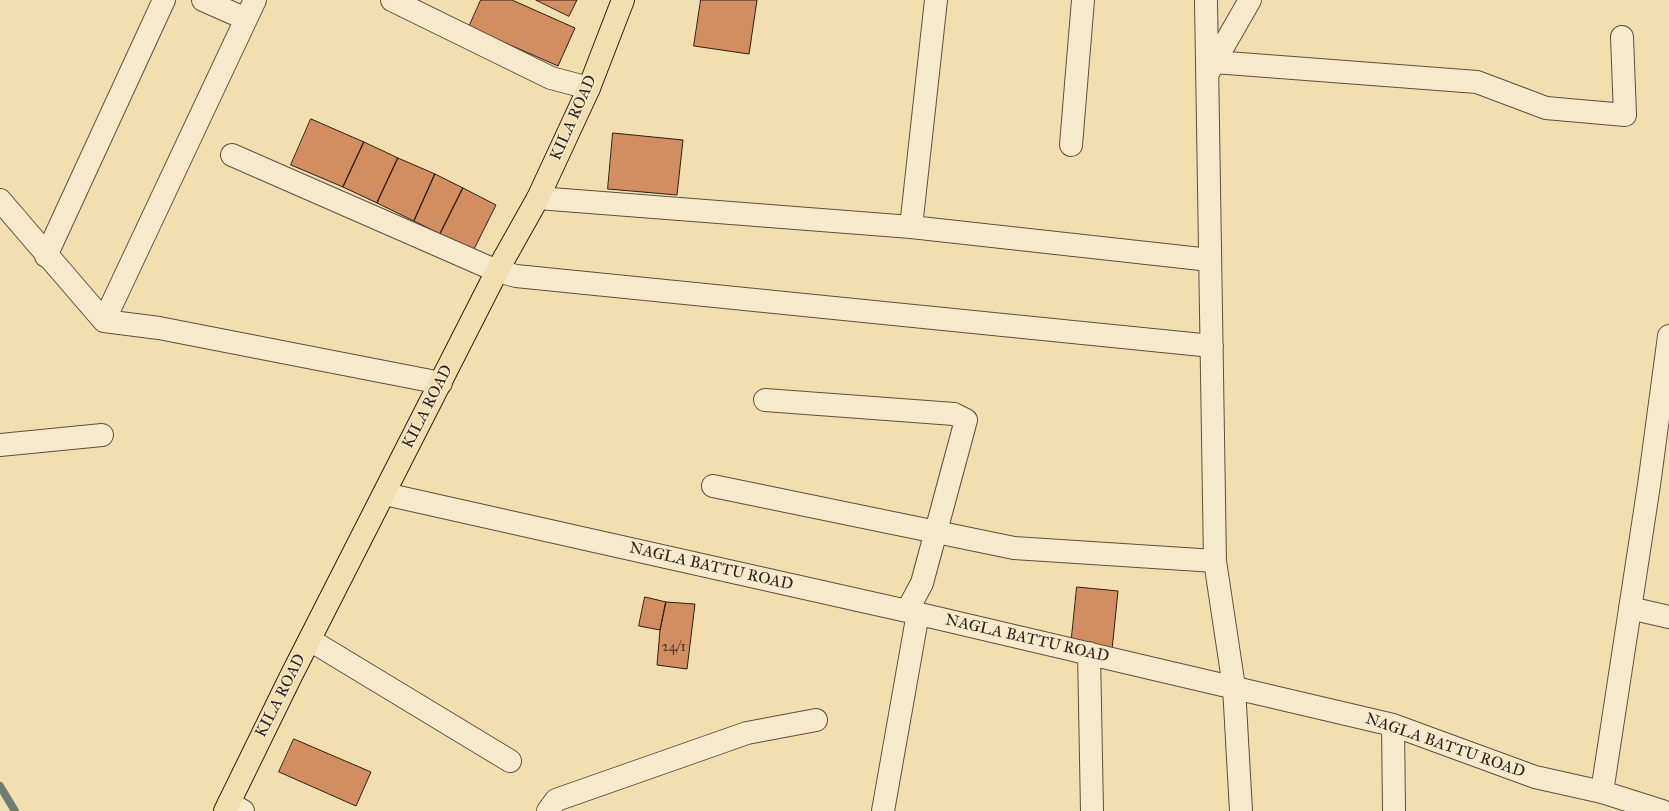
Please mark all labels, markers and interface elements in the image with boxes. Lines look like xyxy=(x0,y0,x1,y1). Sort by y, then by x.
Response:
street label: KILA ROAD xyxy=(547,73,601,163)
street label: KILA ROAD xyxy=(399,362,457,452)
street label: NAGLA BATTU ROAD xyxy=(627,539,795,595)
street label: NAGLA BATTU ROAD xyxy=(943,611,1111,667)
house number: 24/1 xyxy=(662,640,686,656)
street label: KILA ROAD xyxy=(252,651,310,741)
street label: NAGLA BATTU ROAD xyxy=(1363,710,1527,782)

